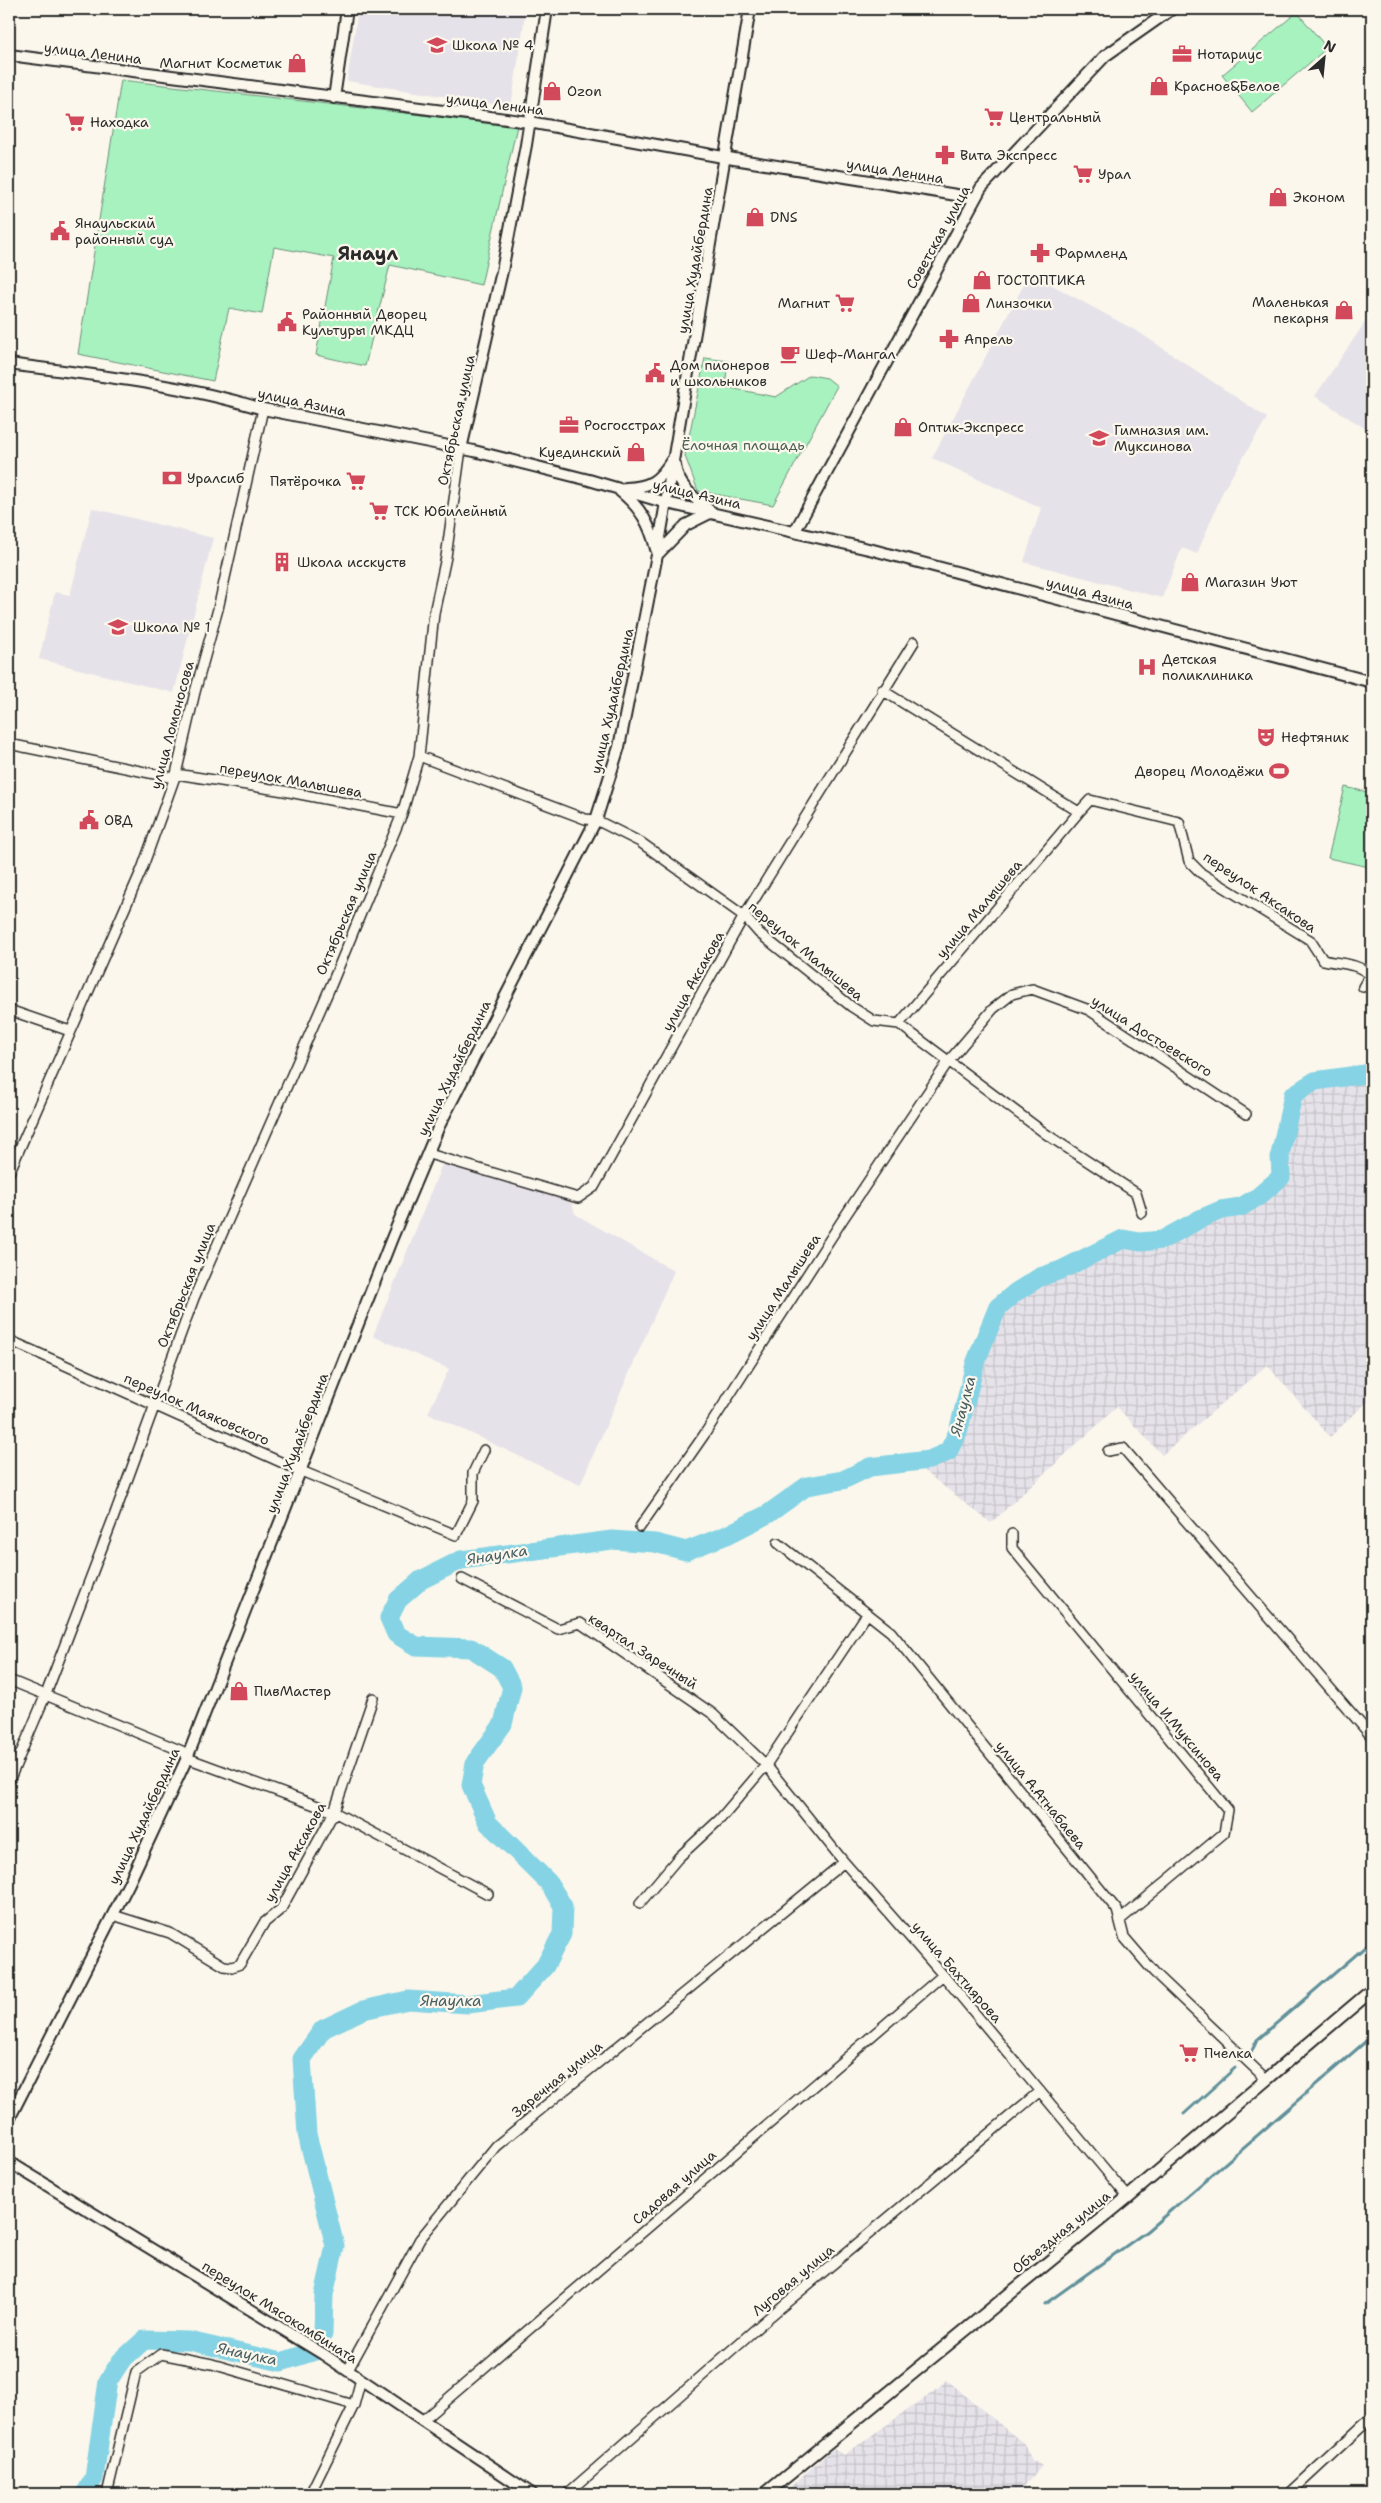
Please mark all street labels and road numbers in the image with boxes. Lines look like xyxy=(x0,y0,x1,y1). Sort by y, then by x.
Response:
street label: улица Ленина xyxy=(43,38,143,68)
street label: улица Ленина xyxy=(445,89,545,119)
street label: улица Ленина xyxy=(845,154,945,188)
street label: Советская улица xyxy=(902,182,974,292)
street label: улица Худайбердина xyxy=(673,185,717,335)
street label: Октябрьская улица xyxy=(433,353,479,487)
street label: улица Азина xyxy=(256,384,348,420)
street label: улица Азина xyxy=(651,475,743,513)
street label: улица Азина xyxy=(1044,573,1136,613)
street label: улица Худайбердина xyxy=(586,626,638,776)
street label: улица Ломоносова xyxy=(146,659,198,791)
street label: переулок Малышева xyxy=(218,759,364,801)
street label: Октябрьская улица xyxy=(312,848,380,978)
street label: переулок Аксакова xyxy=(1200,848,1320,937)
street label: улица Малышева xyxy=(932,856,1026,962)
street label: переулок Малышева xyxy=(745,898,867,1005)
street label: улица Аксакова xyxy=(658,928,728,1034)
street label: улица Достоевского xyxy=(1088,991,1216,1081)
street label: улица Худайбердина xyxy=(413,997,495,1139)
street label: Октябрьская улица xyxy=(153,1220,219,1350)
street label: улица Малышева xyxy=(742,1230,824,1344)
street label: переулок Маяковского xyxy=(121,1369,273,1449)
street label: улица Худайбердина xyxy=(262,1370,332,1516)
street label: квартал Заречный xyxy=(585,1609,701,1693)
street label: улица И.Муксинова xyxy=(1126,1668,1228,1785)
street label: улица А.Атнабаева xyxy=(992,1737,1090,1853)
street label: улица Худайбердина xyxy=(104,1744,184,1887)
street label: улица Аксакова xyxy=(260,1799,330,1905)
street label: улица Бахтиярова xyxy=(908,1918,1006,2027)
street label: Заречная улица xyxy=(508,2037,606,2121)
street label: Садовая улица xyxy=(628,2146,720,2228)
street label: Объездная улица xyxy=(1008,2187,1114,2277)
street label: Луговая улица xyxy=(748,2240,838,2320)
street label: переулок Мясокомбината xyxy=(199,2257,361,2367)

